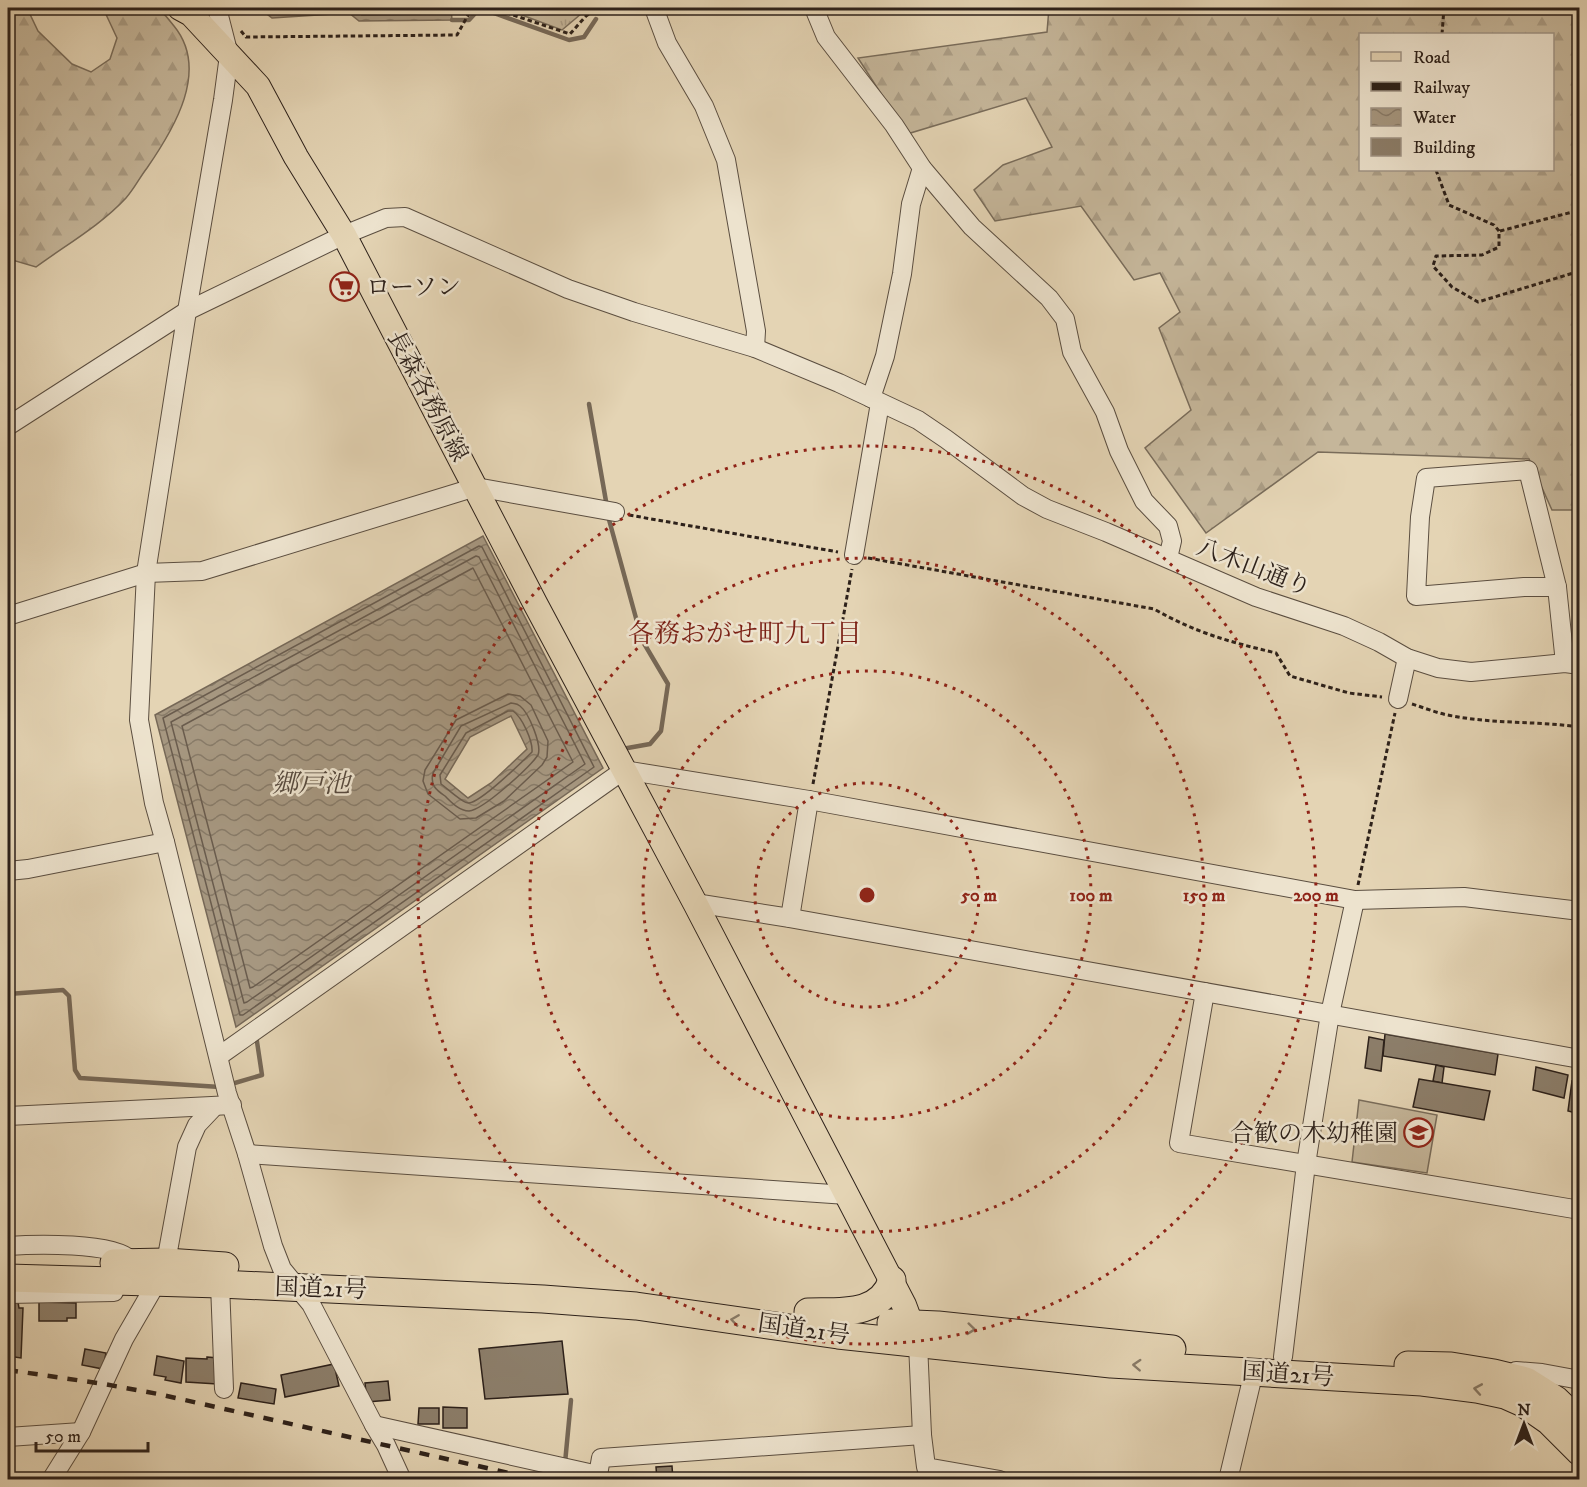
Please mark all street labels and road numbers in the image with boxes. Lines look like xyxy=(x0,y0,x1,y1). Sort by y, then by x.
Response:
street label: 長森各務原線 xyxy=(380,326,474,467)
street label: 八木山通り xyxy=(1192,532,1315,603)
street label: 国道21号 xyxy=(274,1272,368,1306)
street label: 国道21号 xyxy=(756,1309,852,1351)
street label: 国道21号 xyxy=(1241,1357,1335,1393)

